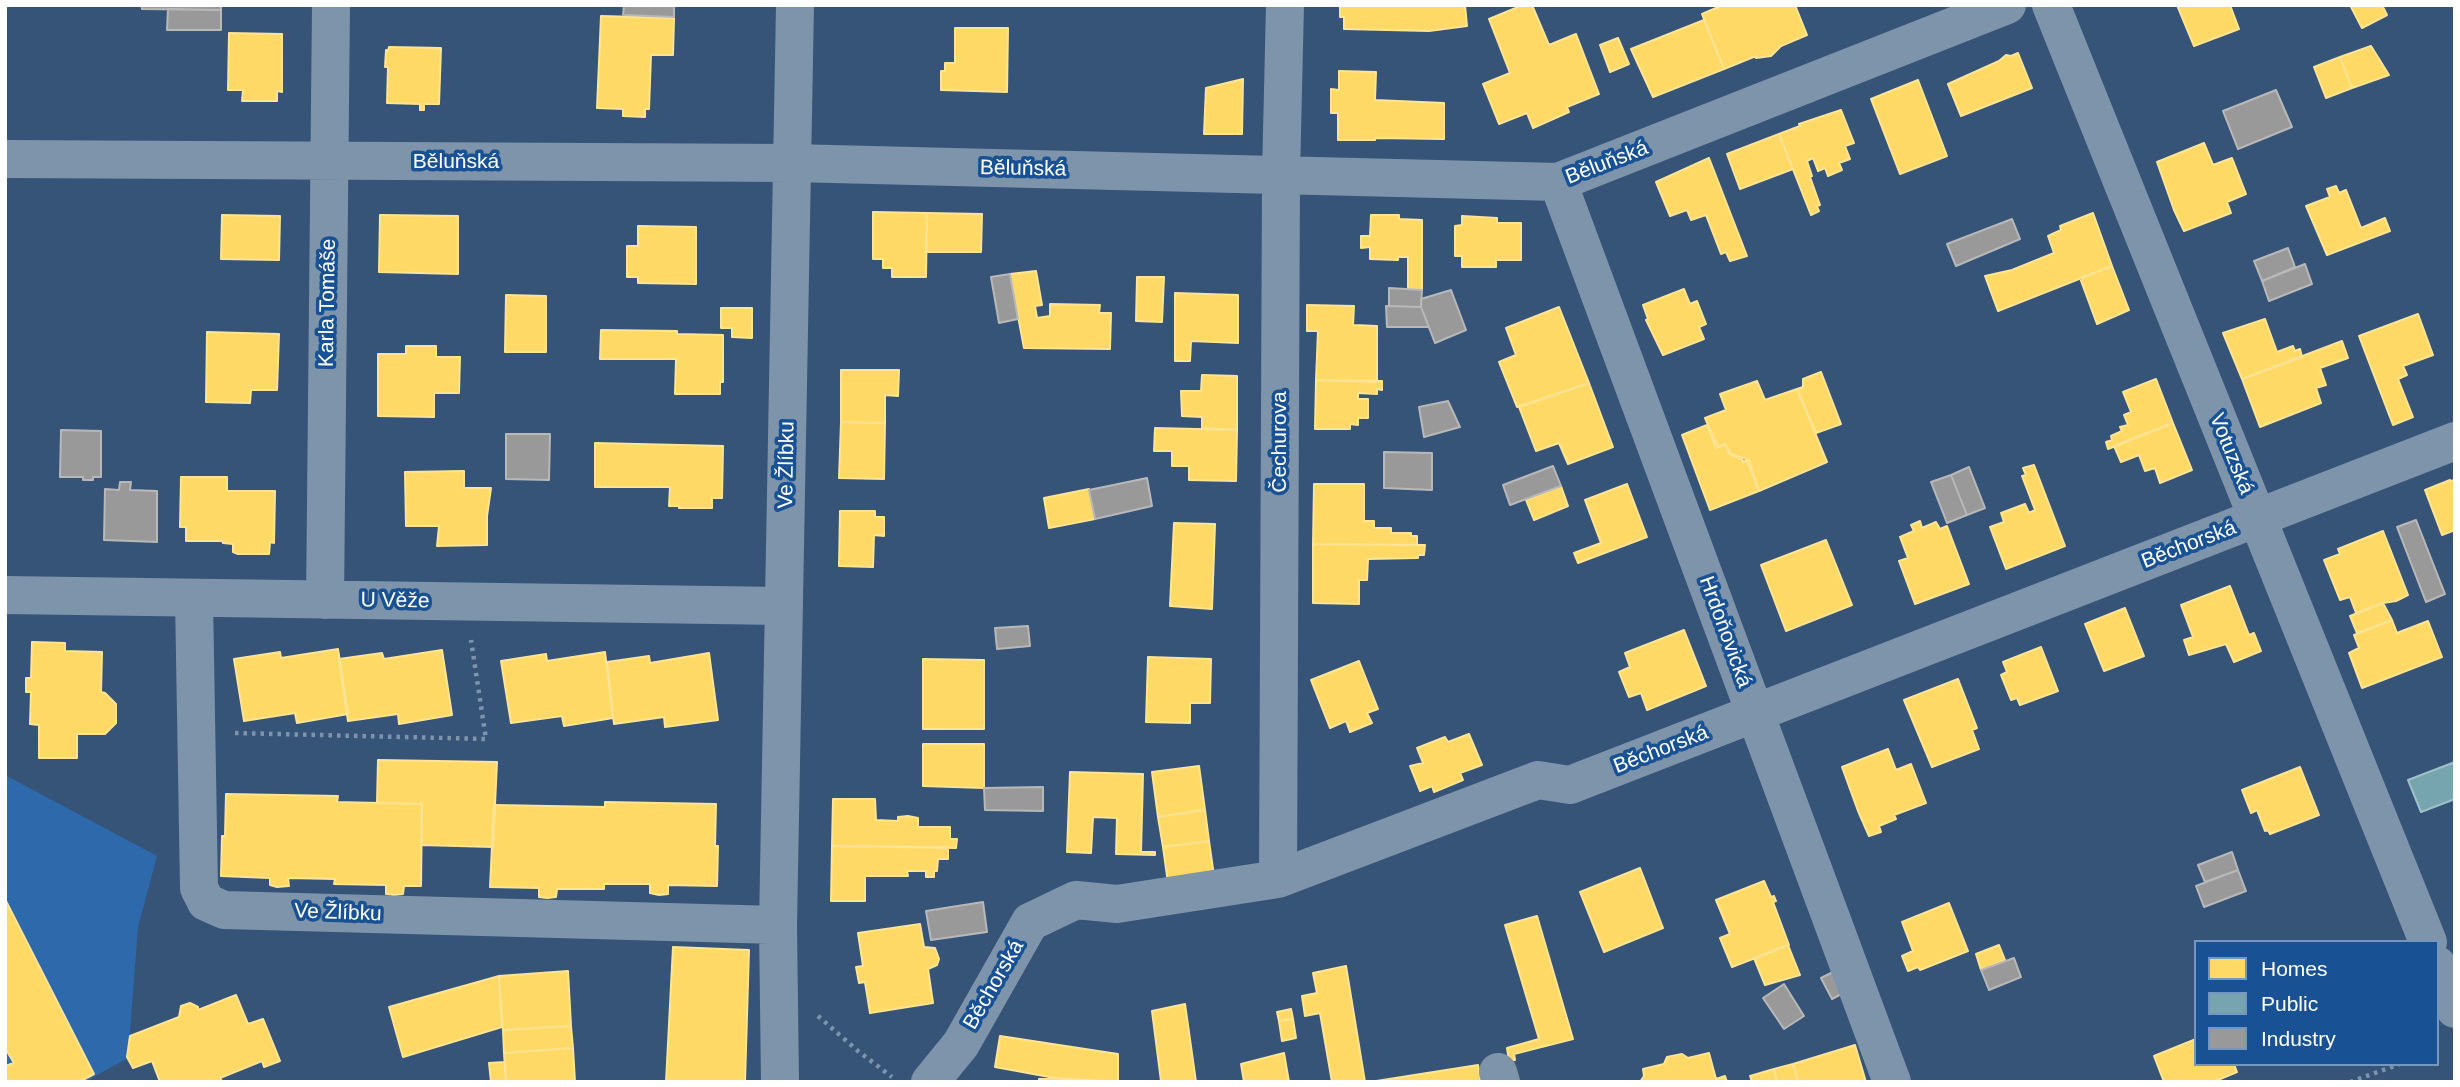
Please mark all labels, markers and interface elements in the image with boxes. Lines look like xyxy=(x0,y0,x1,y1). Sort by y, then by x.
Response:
street label: Běluňská xyxy=(1562,136,1652,190)
street label: Běluňská xyxy=(413,149,499,175)
street label: Běluňská xyxy=(980,156,1066,182)
street label: Karla Tomáše xyxy=(314,239,342,367)
street label: Čechurova xyxy=(1267,391,1293,493)
street label: Votuzská xyxy=(2203,410,2259,498)
street label: Ve Žlíbku xyxy=(774,421,800,509)
street label: Běchorská xyxy=(2138,515,2240,575)
street label: Hrdoňovická xyxy=(1693,573,1757,691)
street label: U Věže xyxy=(360,588,430,614)
street label: Běchorská xyxy=(1610,720,1712,780)
street label: Ve Žlíbku xyxy=(294,899,382,927)
street label: Běchorská xyxy=(958,936,1030,1034)
legend xyxy=(2194,940,2439,1066)
text: Homes xyxy=(2261,957,2328,980)
text: Public xyxy=(2261,992,2318,1015)
text: Industry xyxy=(2261,1027,2336,1050)

